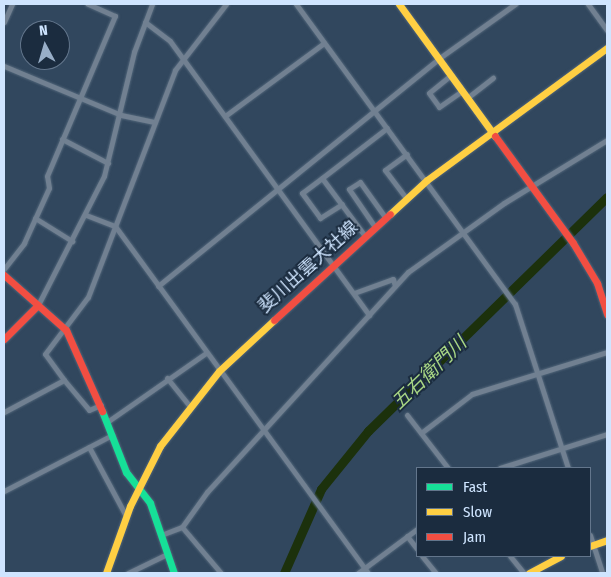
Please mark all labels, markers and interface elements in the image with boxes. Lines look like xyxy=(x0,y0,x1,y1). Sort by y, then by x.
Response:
north arrow xyxy=(20,20,70,70)
text: N xyxy=(38,22,49,39)
street label: 斐川出雲大社線 xyxy=(254,217,362,317)
water label: 五右衛門川 xyxy=(387,332,471,414)
legend xyxy=(416,467,591,557)
text: Fast xyxy=(463,478,487,496)
text: Slow xyxy=(463,503,492,521)
text: Jam xyxy=(463,528,486,546)

